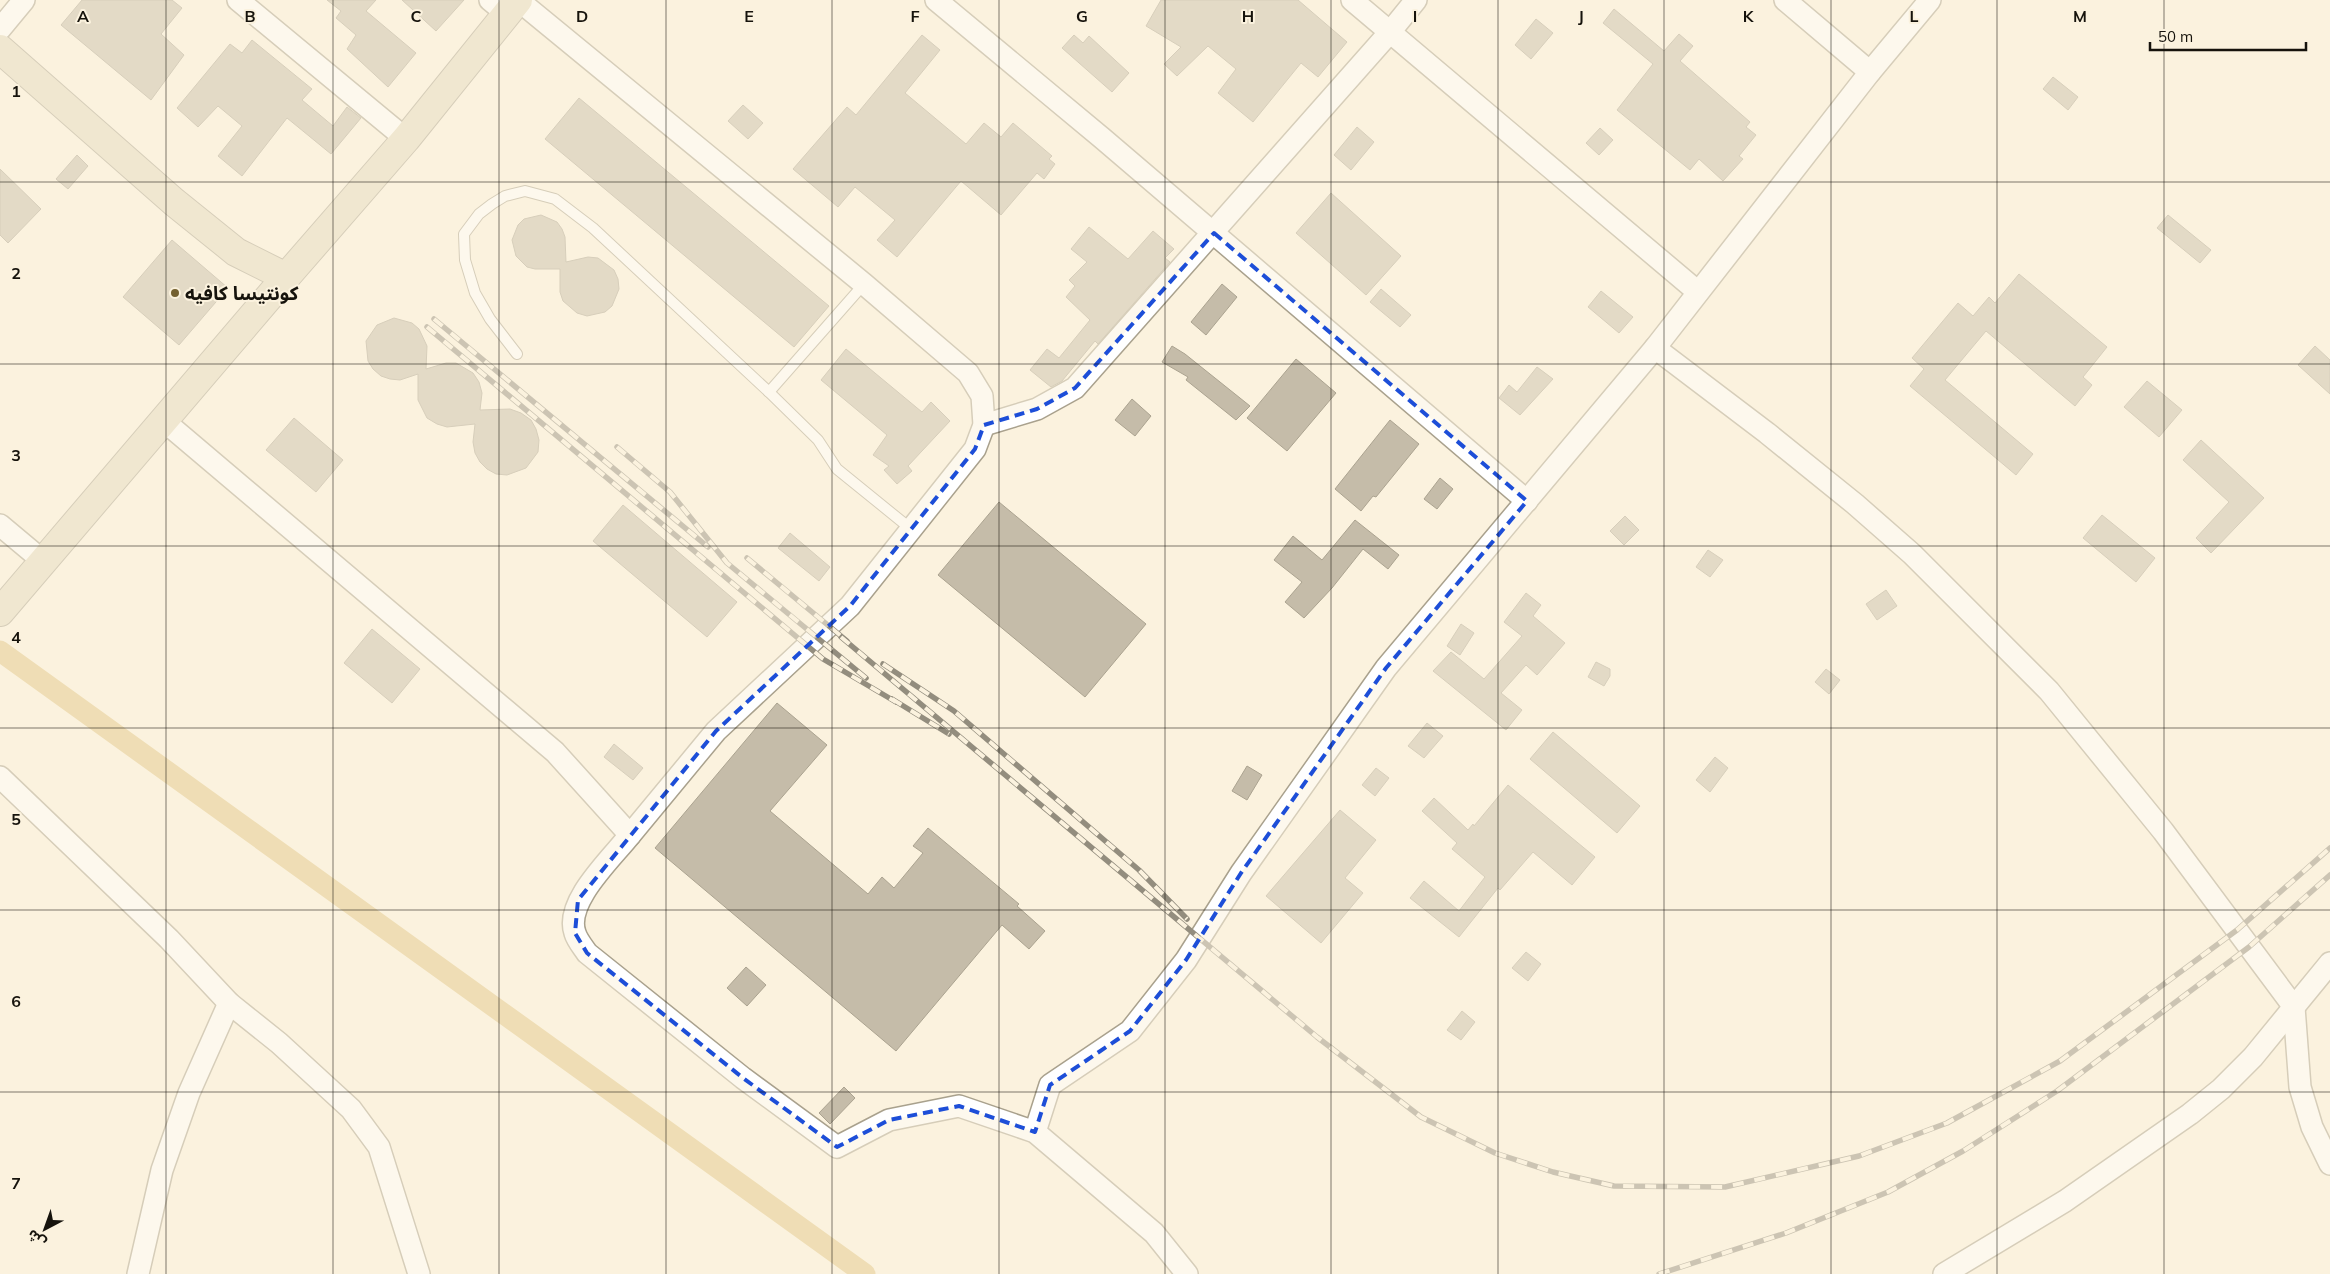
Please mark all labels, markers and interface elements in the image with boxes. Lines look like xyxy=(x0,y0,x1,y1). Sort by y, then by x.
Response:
text: A xyxy=(77,6,89,26)
text: B xyxy=(244,6,256,26)
text: C xyxy=(411,6,422,26)
text: D xyxy=(576,6,588,26)
text: E xyxy=(744,6,754,26)
text: F xyxy=(910,6,920,26)
text: G xyxy=(1076,6,1088,26)
text: H xyxy=(1242,6,1254,26)
text: I xyxy=(1413,6,1417,26)
text: J xyxy=(1578,6,1584,26)
text: K xyxy=(1743,6,1755,26)
text: L xyxy=(1910,6,1919,26)
text: M xyxy=(2073,6,2087,26)
scale bar xyxy=(2150,20,2306,52)
text: 50 m xyxy=(2158,27,2193,46)
text: 1 xyxy=(11,81,21,101)
text: 2 xyxy=(11,263,21,283)
place label: كونتيسا كافيه xyxy=(185,281,299,305)
marker: كونتيسا كافيه xyxy=(169,287,181,299)
text: 3 xyxy=(11,445,21,465)
text: 4 xyxy=(11,627,21,647)
text: 5 xyxy=(11,809,21,829)
text: 6 xyxy=(11,991,21,1011)
text: 7 xyxy=(11,1173,21,1193)
north arrow xyxy=(20,1204,70,1254)
text: ش xyxy=(23,1226,50,1252)

